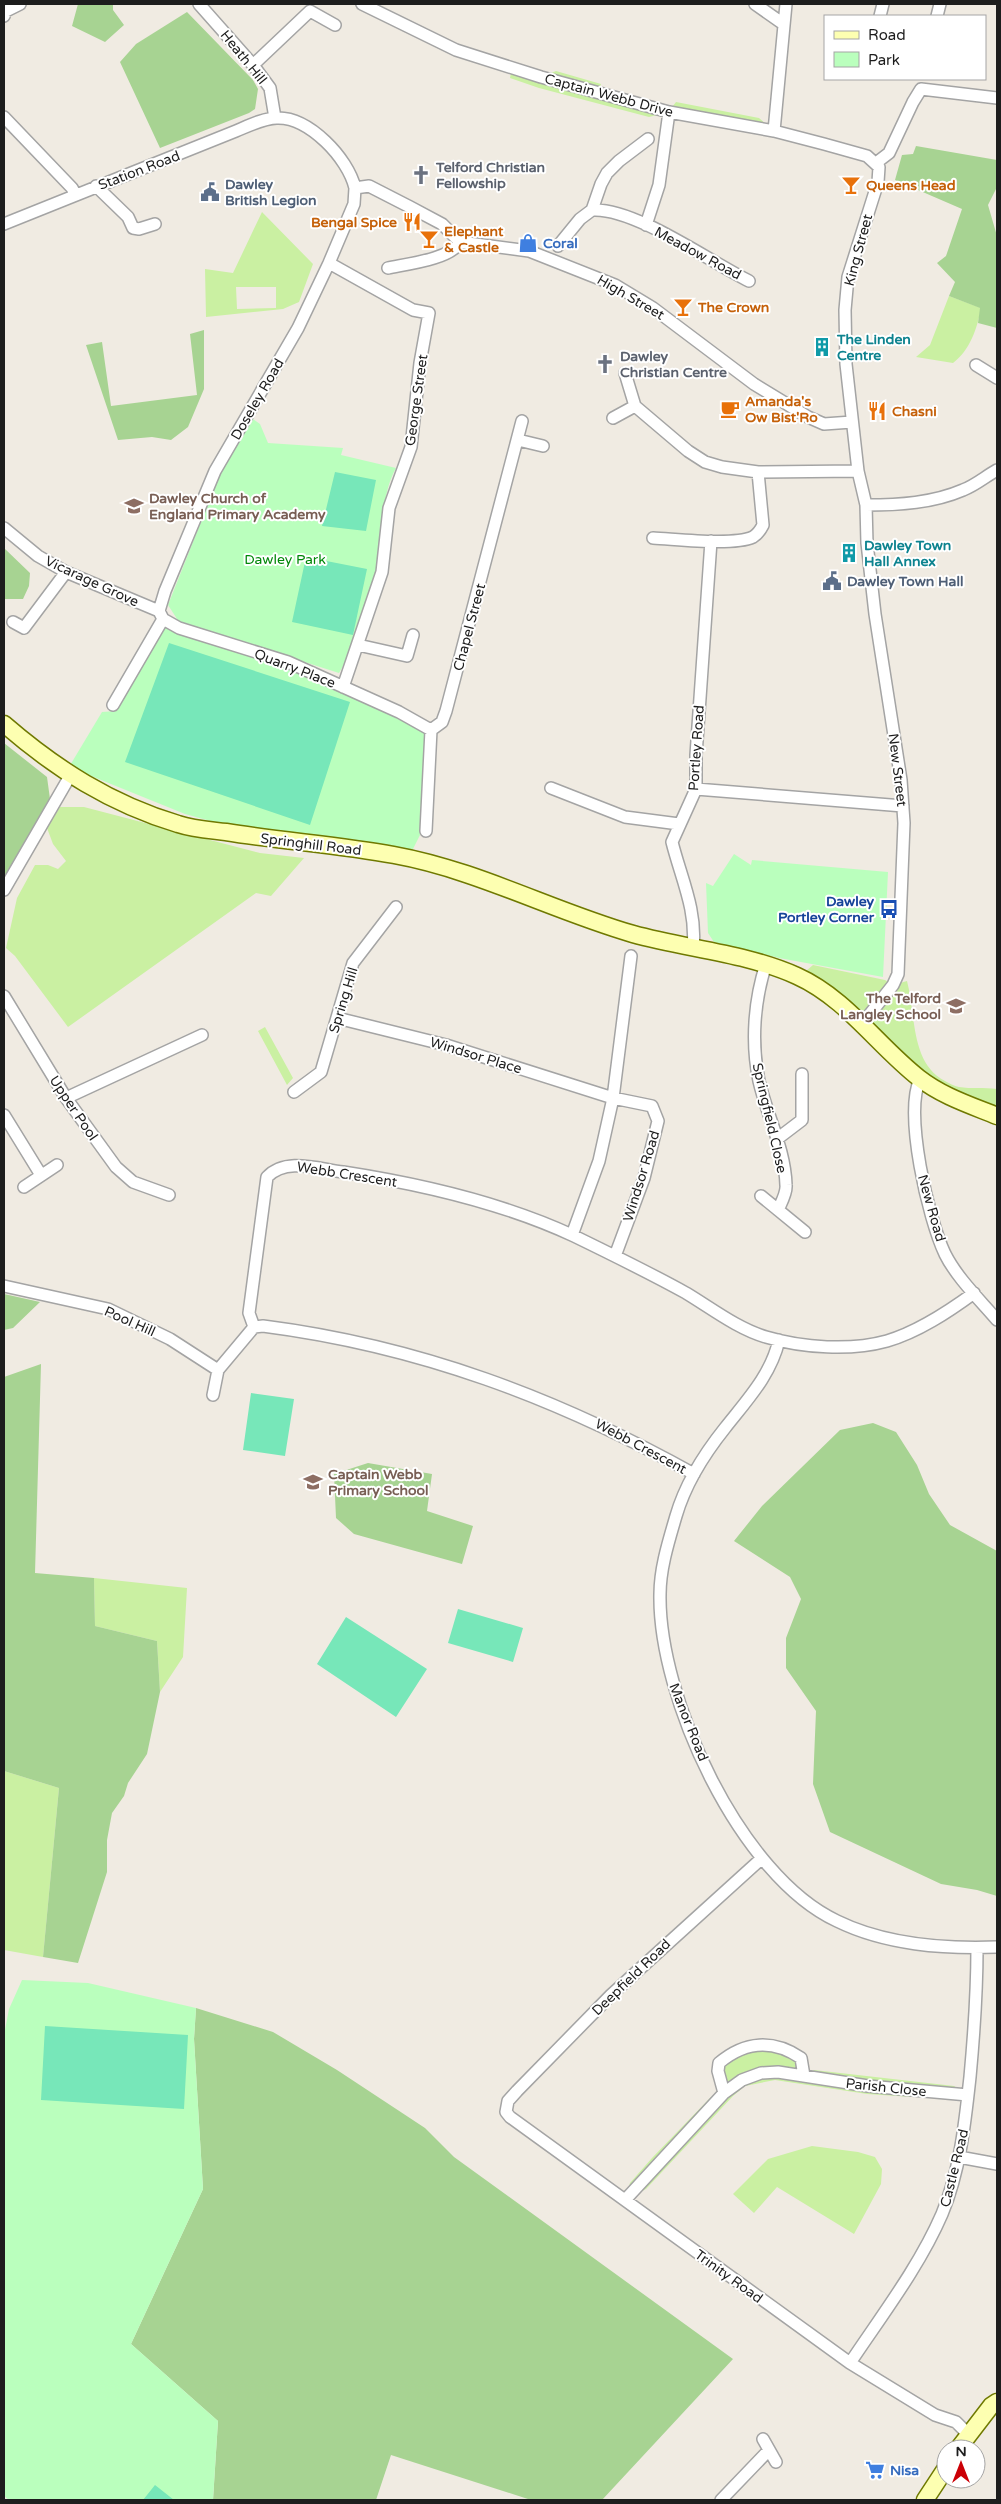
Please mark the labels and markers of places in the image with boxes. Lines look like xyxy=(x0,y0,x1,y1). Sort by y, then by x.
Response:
place label: Telford Christian Fellowship xyxy=(435,159,545,192)
church icon: Telford Christian Fellowship xyxy=(410,164,432,186)
bar icon: Queens Head xyxy=(840,174,862,196)
place label: Dawley British Legion xyxy=(225,176,317,209)
place label: Queens Head xyxy=(866,177,956,194)
public building icon: Dawley British Legion xyxy=(199,181,221,203)
restaurant icon: Bengal Spice xyxy=(401,211,423,233)
place label: Bengal Spice xyxy=(311,214,397,231)
place label: Elephant & Castle xyxy=(444,223,504,256)
bar icon: Elephant & Castle xyxy=(418,228,440,250)
shop icon: Coral xyxy=(517,232,539,254)
place label: Coral xyxy=(543,235,578,252)
bar icon: The Crown xyxy=(672,296,694,318)
place label: The Crown xyxy=(697,299,769,316)
place label: The Linden Centre xyxy=(836,331,911,364)
building icon: The Linden Centre xyxy=(811,336,833,358)
place label: Dawley Christian Centre xyxy=(620,348,727,381)
church icon: Dawley Christian Centre xyxy=(594,353,616,375)
place label: Amanda's Ow Bist'Ro xyxy=(745,393,818,426)
cafe icon: Amanda's Ow Bist'Ro xyxy=(719,398,741,420)
restaurant icon: Chasni xyxy=(866,400,888,422)
place label: Chasni xyxy=(892,403,937,420)
place label: Dawley Church of England Primary Academy xyxy=(149,490,326,523)
school or university icon: Dawley Church of England Primary Academy xyxy=(123,495,145,517)
place label: Dawley Town Hall Annex xyxy=(864,537,951,570)
building icon: Dawley Town Hall Annex xyxy=(838,542,860,564)
public building icon: Dawley Town Hall xyxy=(821,570,843,592)
place label: Dawley Town Hall xyxy=(847,573,963,590)
place label: Dawley Portley Corner xyxy=(778,893,875,926)
bus stop icon: Dawley Portley Corner xyxy=(878,898,900,920)
place label: The Telford Langley School xyxy=(840,990,941,1023)
school or university icon: The Telford Langley School xyxy=(945,995,967,1017)
place label: Captain Webb Primary School xyxy=(328,1466,429,1499)
school or university icon: Captain Webb Primary School xyxy=(302,1471,324,1493)
supermarket icon: Nisa xyxy=(864,2459,886,2481)
place label: Nisa xyxy=(890,2462,919,2479)

